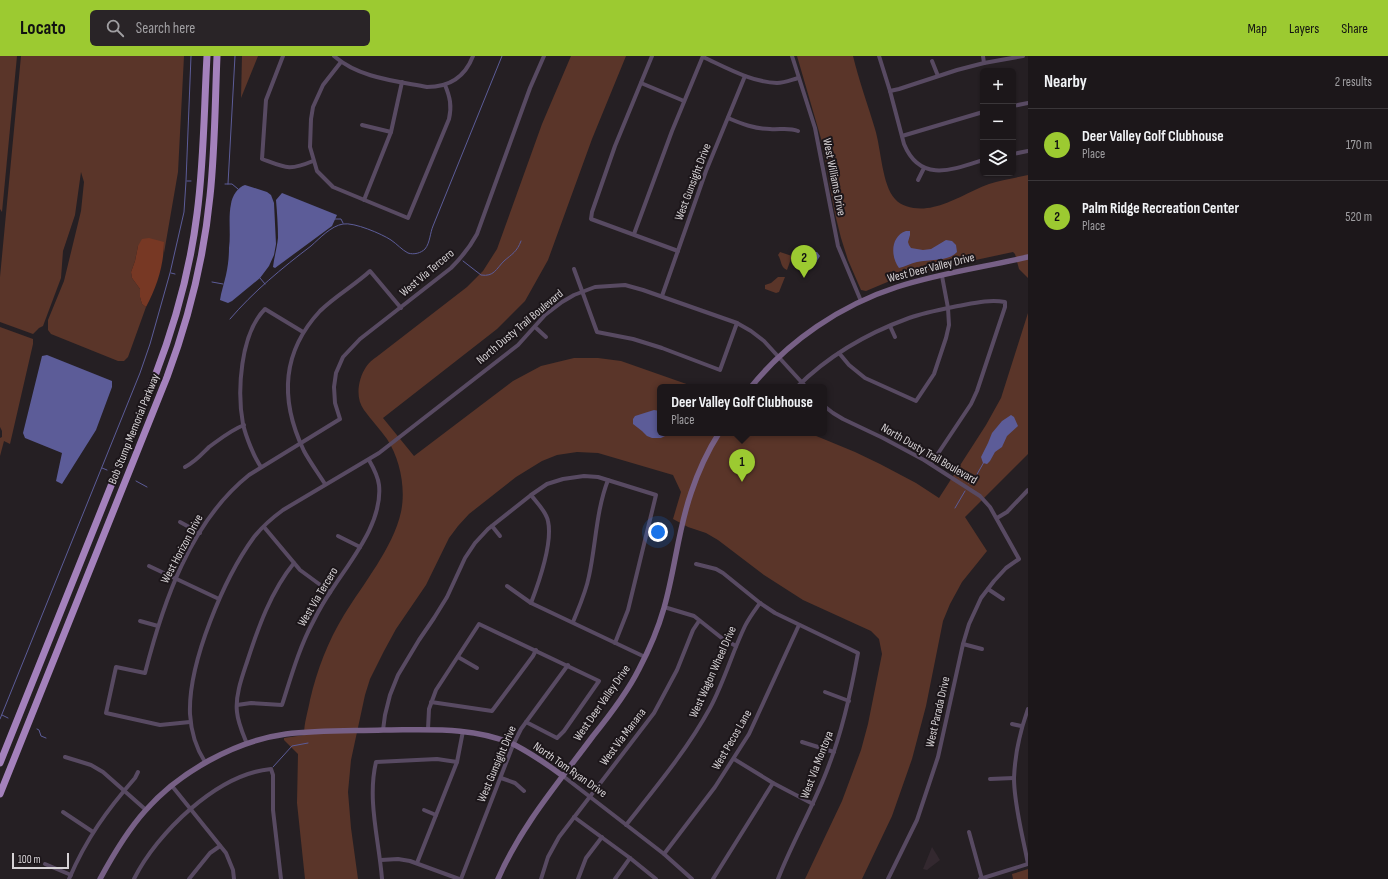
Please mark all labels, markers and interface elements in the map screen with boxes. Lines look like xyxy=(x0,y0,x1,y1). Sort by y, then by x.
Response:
search box xyxy=(90,10,370,46)
text: Locato xyxy=(20,17,66,40)
icon: search xyxy=(104,17,126,39)
text: Search here xyxy=(136,19,195,38)
text: Map xyxy=(1247,20,1267,37)
text: Layers xyxy=(1289,20,1319,37)
text: Share xyxy=(1341,20,1368,37)
map controls xyxy=(980,68,1016,176)
button: + xyxy=(980,68,1016,104)
text: Nearby xyxy=(1044,72,1087,92)
text: 2 results xyxy=(1335,74,1372,90)
button: − xyxy=(980,104,1016,140)
text: Deer Valley Golf Clubhouse xyxy=(1082,127,1224,146)
street label: West Williams Drive xyxy=(819,137,849,217)
text: 1 xyxy=(1054,137,1060,153)
text: 170 m xyxy=(1346,137,1372,153)
button: layers xyxy=(980,140,1016,176)
street label: West Gunsight Drive xyxy=(671,141,715,223)
text: Place xyxy=(1082,146,1105,162)
text: Palm Ridge Recreation Center xyxy=(1082,199,1239,218)
text: 2 xyxy=(1054,209,1060,225)
text: 520 m xyxy=(1345,209,1372,225)
text: Place xyxy=(1082,218,1105,234)
pin: 2 xyxy=(791,245,817,278)
street label: West Via Tercero xyxy=(397,246,457,300)
street label: West Deer Valley Drive xyxy=(886,250,976,286)
street label: North Dusty Trail Boulevard xyxy=(474,286,566,368)
street label: Bob Stump Memorial Parkway xyxy=(105,371,163,487)
popup xyxy=(657,384,827,436)
text: Deer Valley Golf Clubhouse xyxy=(671,393,813,412)
text: Place xyxy=(671,412,694,428)
street label: North Dusty Trail Boulevard xyxy=(878,420,980,488)
pin: 1 xyxy=(729,449,755,482)
street label: West Horizon Drive xyxy=(157,512,207,586)
your location xyxy=(648,522,668,542)
street label: West Via Tercero xyxy=(294,565,342,629)
street label: West Wagon Wheel Drive xyxy=(686,624,740,720)
street label: West Deer Valley Drive xyxy=(570,662,634,744)
street label: West Parada Drive xyxy=(923,675,953,749)
street label: West Via Manana xyxy=(597,705,650,769)
street label: West Pecos Lane xyxy=(709,707,755,773)
street label: West Gunsight Drive xyxy=(474,723,520,804)
street label: West Via Montoya xyxy=(797,729,837,801)
street label: North Tom Ryan Drive xyxy=(530,739,610,801)
scale bar xyxy=(12,851,69,870)
text: 100 m xyxy=(18,853,40,866)

